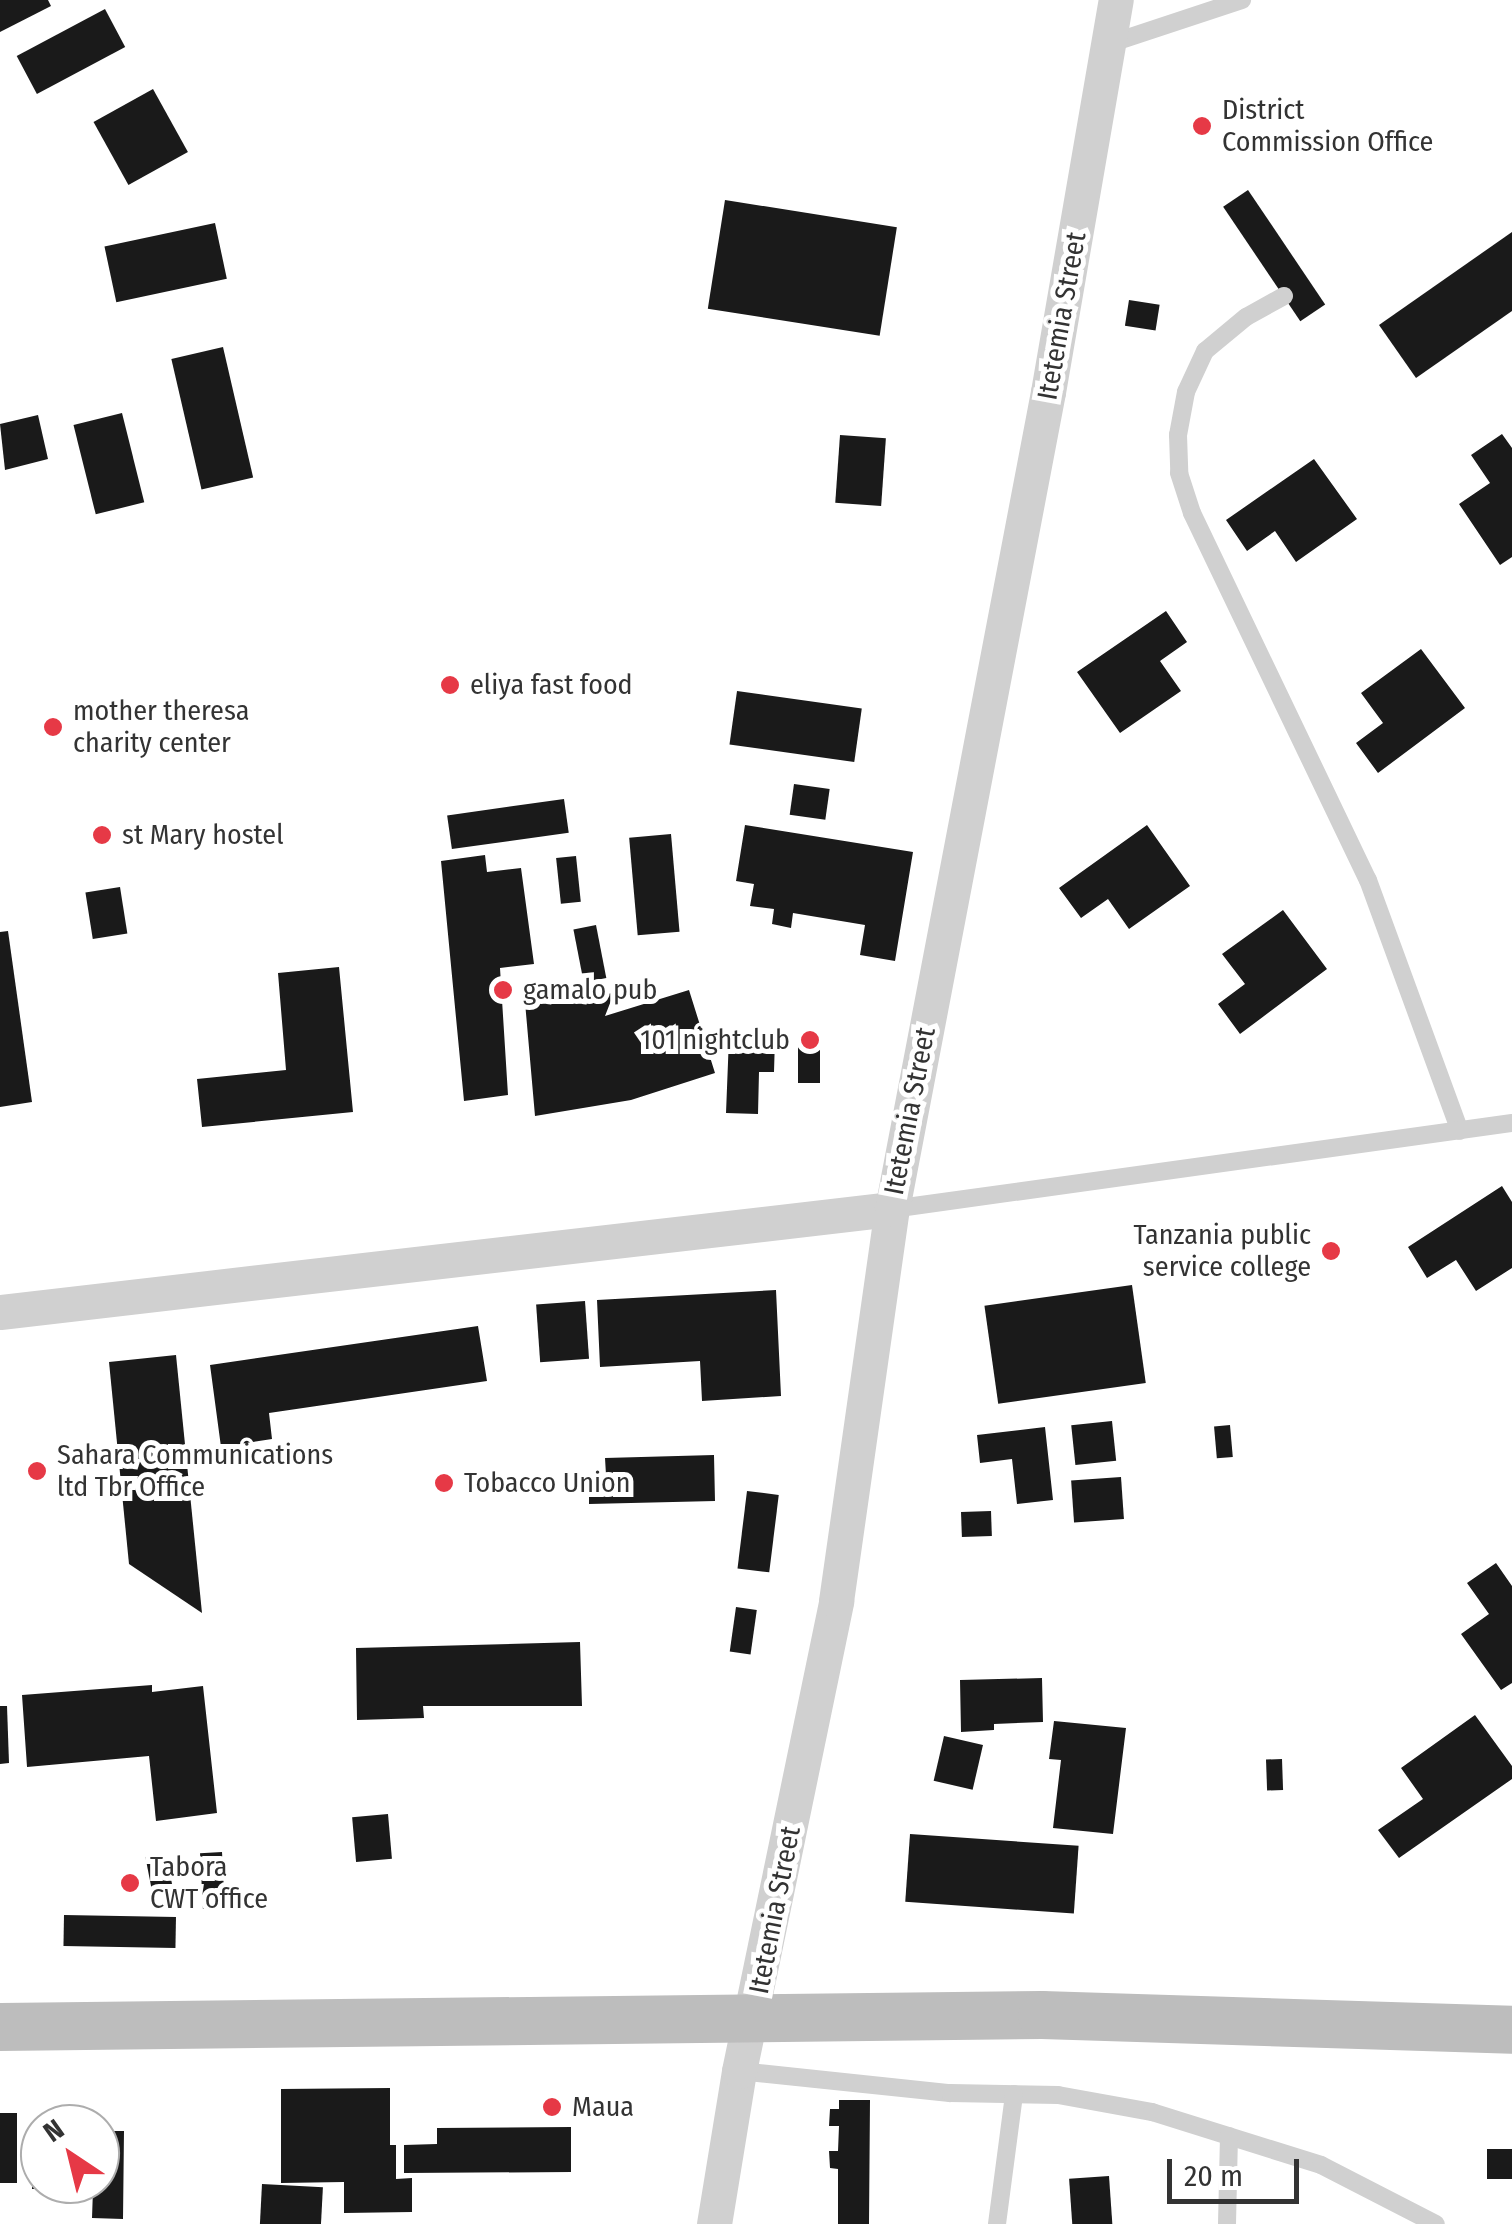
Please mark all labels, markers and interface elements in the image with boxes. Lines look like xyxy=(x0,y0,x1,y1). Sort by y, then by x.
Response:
place label: District Commission Office xyxy=(1222,93,1433,159)
marker: District Commission Office xyxy=(1191,115,1213,137)
street label: Itetemia Street xyxy=(1031,229,1093,403)
place label: eliya fast food xyxy=(470,668,633,702)
marker: eliya fast food xyxy=(439,674,461,696)
place label: mother theresa charity center xyxy=(73,694,249,760)
marker: mother theresa charity center xyxy=(42,716,64,738)
place label: st Mary hostel xyxy=(122,818,284,852)
marker: st Mary hostel xyxy=(91,824,113,846)
place label: gamalo pub xyxy=(523,973,657,1007)
marker: gamalo pub xyxy=(492,979,514,1001)
place label: 101 nightclub xyxy=(640,1023,790,1057)
street label: Itetemia Street xyxy=(877,1024,943,1198)
marker: 101 nightclub xyxy=(799,1029,821,1051)
place label: Tanzania public service college xyxy=(1134,1218,1311,1284)
marker: Tanzania public service college xyxy=(1320,1240,1342,1262)
place label: Sahara Communications ltd Tbr Office xyxy=(57,1438,333,1504)
marker: Sahara Communications ltd Tbr Office xyxy=(26,1460,48,1482)
place label: Tobacco Union xyxy=(464,1466,630,1500)
marker: Tobacco Union xyxy=(433,1472,455,1494)
street label: Itetemia Street xyxy=(742,1823,808,1997)
place label: Tabora CWT office xyxy=(150,1850,268,1916)
marker: Tabora CWT office xyxy=(119,1872,141,1894)
place label: Maua xyxy=(572,2090,634,2124)
marker: Maua xyxy=(541,2096,563,2118)
north arrow xyxy=(20,2104,120,2204)
text: N xyxy=(37,2112,70,2149)
scale bar xyxy=(1172,2139,1304,2201)
text: 20 m xyxy=(1184,2158,1243,2194)

